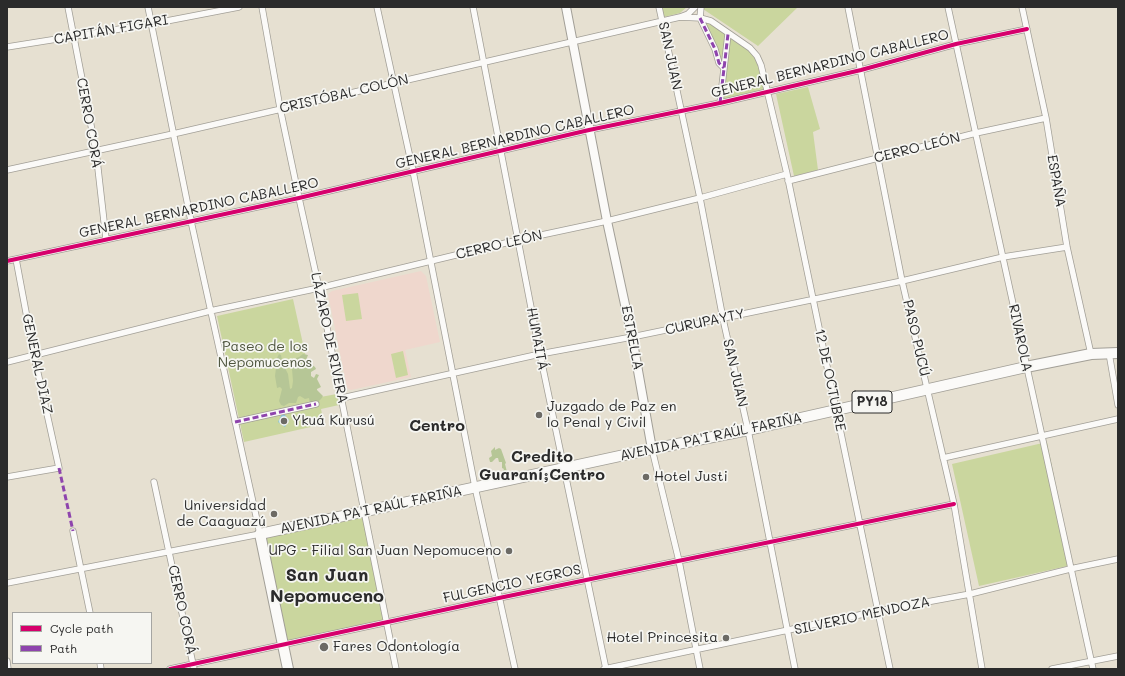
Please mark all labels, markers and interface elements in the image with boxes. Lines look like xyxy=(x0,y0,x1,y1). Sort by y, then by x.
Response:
street label: CAPITÁN FIGARI xyxy=(53,12,169,48)
street label: SAN JUAN xyxy=(655,20,685,92)
street label: GENERAL BERNARDINO CABALLERO xyxy=(709,26,951,102)
street label: CRISTÓBAL COLÓN xyxy=(278,71,410,117)
street label: CERRO CORÁ xyxy=(73,77,105,169)
street label: GENERAL BERNARDINO CABALLERO xyxy=(394,101,636,173)
street label: CERRO LEÓN xyxy=(872,129,962,167)
street label: ESPAÑA xyxy=(1043,153,1069,209)
street label: GENERAL BERNARDINO CABALLERO xyxy=(78,174,320,242)
street label: CERRO LEÓN xyxy=(454,227,544,263)
street label: LÁZARO DE RIVERA xyxy=(307,271,351,405)
street label: PASO PUCÚ xyxy=(899,298,933,378)
street label: RIVAROLA xyxy=(1005,303,1035,373)
street label: ESTRELLA xyxy=(618,304,646,372)
street label: CURUPAYTY xyxy=(664,305,746,339)
street label: HUMAITÁ xyxy=(523,306,551,372)
street label: GENERAL DIAZ xyxy=(18,312,56,416)
street label: 12 DE OCTUBRE xyxy=(811,327,849,433)
street label: SAN JUAN xyxy=(719,337,751,409)
park label: Paseo de los Nepomucenos xyxy=(218,339,312,372)
road number: PY18 xyxy=(852,391,892,413)
place label: Juzgado de Paz en lo Penal y Civil xyxy=(547,399,677,432)
street label: AVENIDA PA'I RAÚL FARIÑA xyxy=(618,409,804,465)
marker: Juzgado de Paz en lo Penal y Civil xyxy=(534,410,544,420)
place label: Ykuá Kurusú xyxy=(292,413,375,429)
marker: Ykuá Kurusú xyxy=(279,416,289,426)
district label: Centro xyxy=(409,416,465,436)
district label: Credito Guaraní;Centro xyxy=(479,447,605,485)
place label: Hotel Justi xyxy=(654,469,728,485)
marker: Hotel Justi xyxy=(641,472,651,482)
street label: AVENIDA PA'I RAÚL FARIÑA xyxy=(278,482,464,538)
place label: Universidad de Caaguazú xyxy=(177,498,266,530)
marker: Universidad de Caaguazú xyxy=(269,509,279,519)
place label: UPG - Filial San Juan Nepomuceno xyxy=(268,543,501,559)
marker: UPG - Filial San Juan Nepomuceno xyxy=(504,546,514,556)
street label: FULGENCIO YEGROS xyxy=(442,561,582,607)
street label: CERRO CORÁ xyxy=(164,564,200,656)
district label: San Juan Nepomuceno xyxy=(270,564,384,606)
street label: SILVERIO MENDOZA xyxy=(793,593,931,639)
legend xyxy=(12,612,152,664)
text: Cycle path xyxy=(50,620,113,636)
place label: Hotel Princesita xyxy=(606,630,718,646)
marker: Hotel Princesita xyxy=(721,633,731,643)
place label: Fares Odontología xyxy=(333,639,460,655)
text: Path xyxy=(50,640,77,656)
marker: Fares Odontología xyxy=(318,641,330,653)

